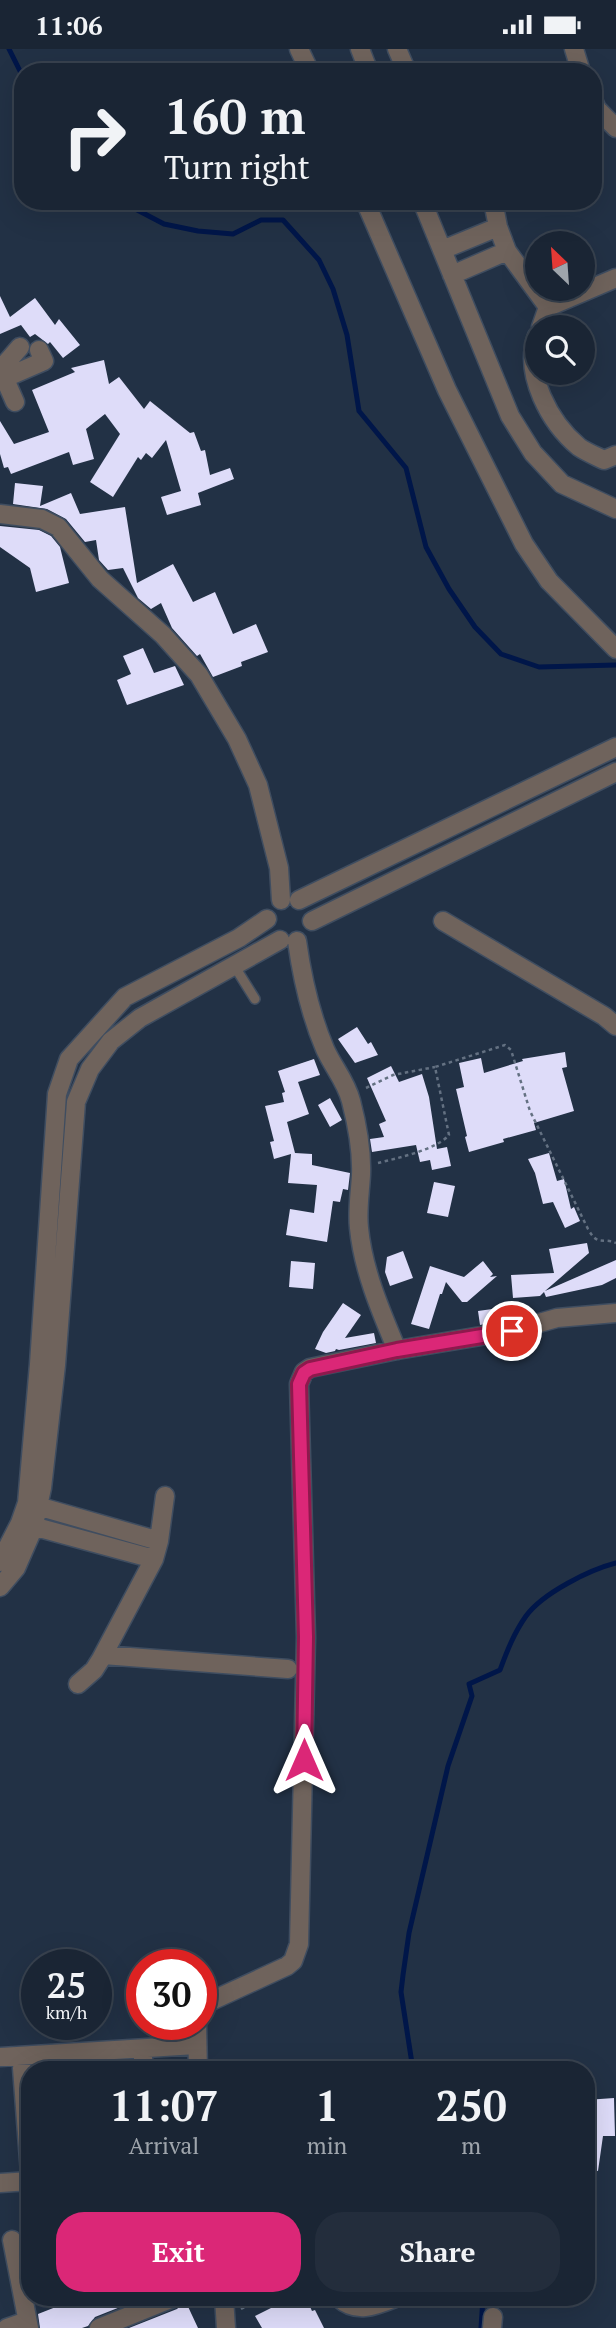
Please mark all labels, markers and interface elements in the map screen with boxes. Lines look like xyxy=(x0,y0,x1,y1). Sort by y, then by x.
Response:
text: 11:06 xyxy=(35,8,103,42)
text: 160 m xyxy=(164,83,306,148)
icon: right xyxy=(49,91,140,182)
text: Turn right xyxy=(164,146,310,188)
north arrow xyxy=(525,231,595,301)
map controls xyxy=(525,231,595,385)
button: search xyxy=(525,315,595,385)
pin xyxy=(482,1301,542,1361)
icon: arrive xyxy=(493,1312,531,1350)
position arrow xyxy=(267,1723,341,1797)
speed limit sign: 30 xyxy=(126,1949,217,2040)
text: 25 xyxy=(47,1962,86,2008)
text: km/h xyxy=(46,2000,87,2024)
text: 11:07 xyxy=(109,2077,219,2133)
text: 1 xyxy=(315,2077,339,2133)
text: 250 xyxy=(436,2077,507,2133)
text: Arrival xyxy=(129,2130,199,2161)
text: min xyxy=(307,2130,347,2161)
text: m xyxy=(461,2130,481,2161)
button: Exit xyxy=(56,2212,301,2292)
button: Share xyxy=(315,2212,560,2292)

